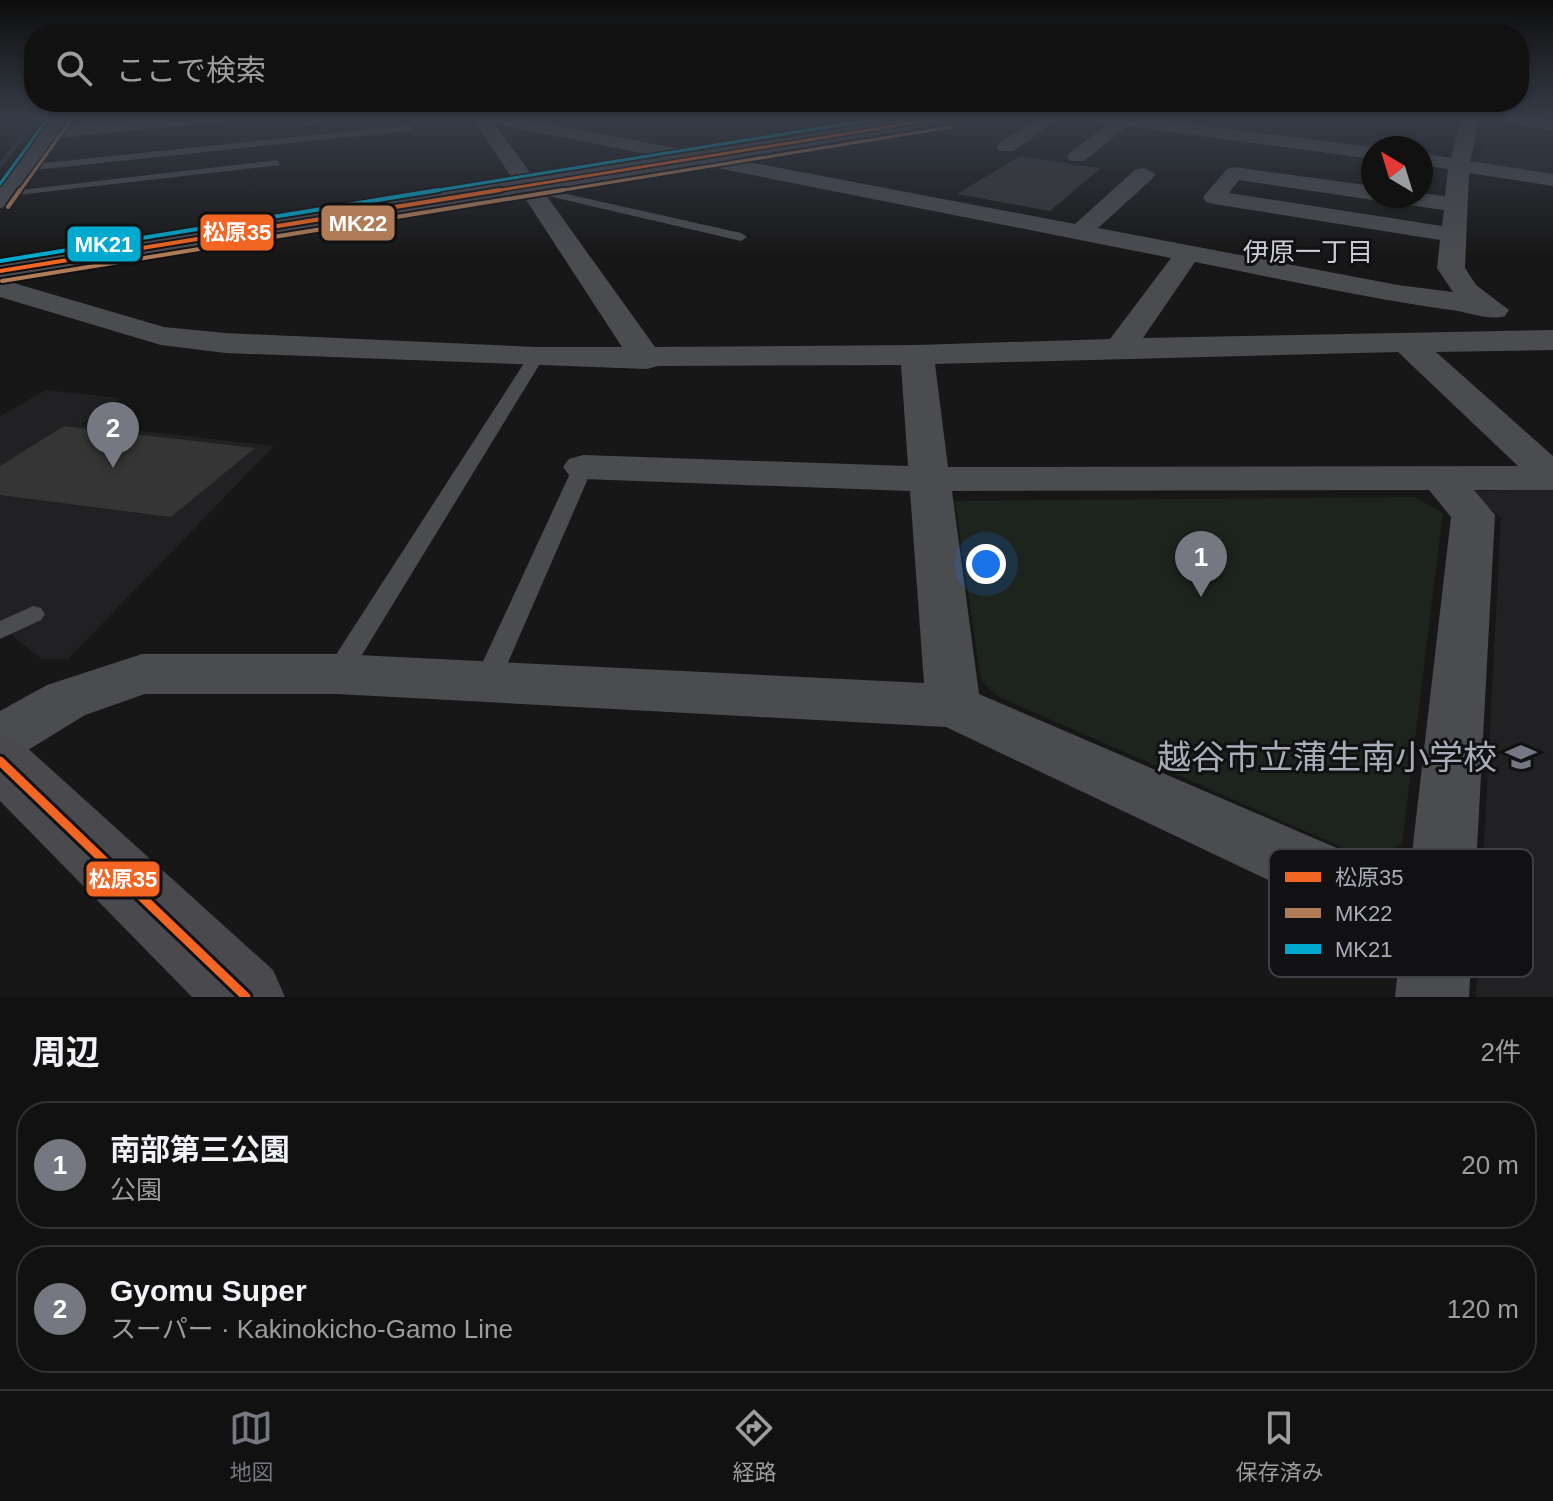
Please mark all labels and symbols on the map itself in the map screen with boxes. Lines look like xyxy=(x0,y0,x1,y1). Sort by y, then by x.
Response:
north arrow xyxy=(1361,136,1433,208)
line badge: MK22 xyxy=(320,204,396,242)
text: MK22 xyxy=(329,211,387,236)
line badge: 松原35 xyxy=(199,213,275,252)
text: 松原35 xyxy=(203,220,271,245)
line badge: MK21 xyxy=(66,225,142,263)
text: MK21 xyxy=(75,232,133,257)
district label: 伊原一丁目 xyxy=(1243,237,1373,267)
pin: 2 xyxy=(87,402,139,468)
pin: 1 xyxy=(1175,531,1227,597)
your location xyxy=(966,544,1006,584)
place label: 越谷市立蒲生南小学校 xyxy=(1157,738,1497,776)
school or university icon: 越谷市立蒲生南小学校 xyxy=(1504,740,1538,774)
legend xyxy=(1269,849,1533,977)
line badge: 松原35 xyxy=(85,860,161,898)
text: 松原35 xyxy=(1335,865,1403,890)
text: 松原35 xyxy=(89,867,157,892)
text: MK22 xyxy=(1335,901,1392,926)
text: MK21 xyxy=(1335,937,1392,962)

